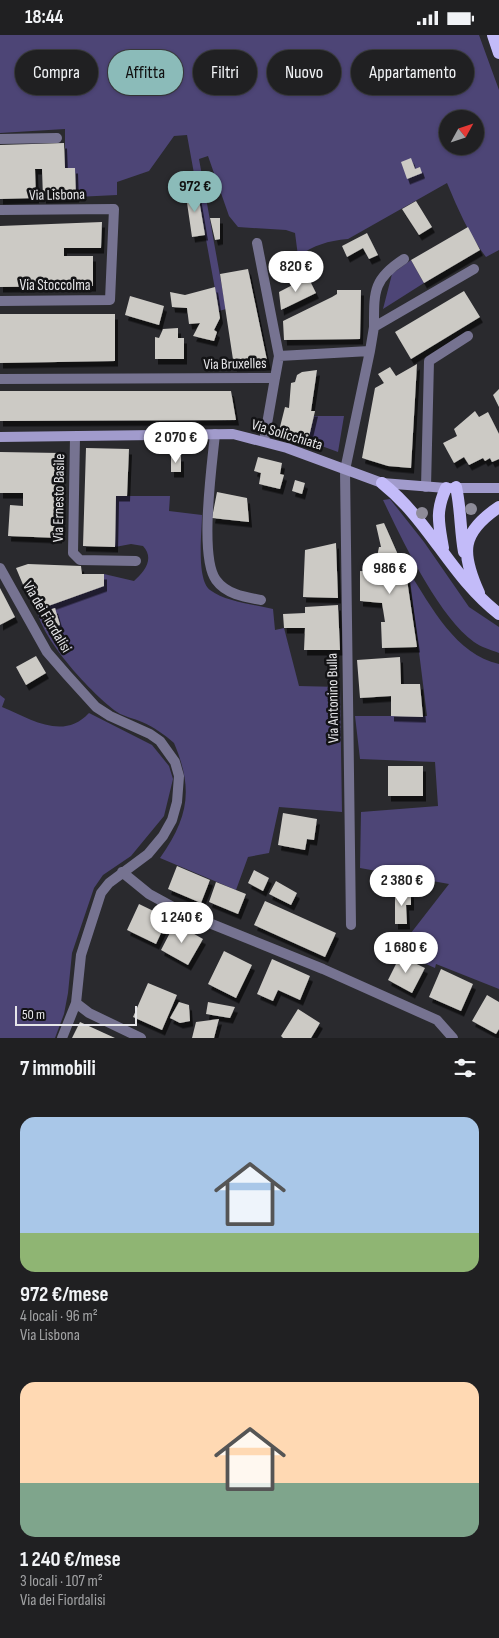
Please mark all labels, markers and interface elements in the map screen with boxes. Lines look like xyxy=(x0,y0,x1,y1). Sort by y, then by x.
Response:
text: 18:44 xyxy=(25,6,63,29)
chip: Compra xyxy=(15,50,98,95)
chip: Affitta xyxy=(108,50,183,95)
chip: Filtri xyxy=(193,50,257,95)
chip: Nuovo xyxy=(267,50,341,95)
chip: Appartamento xyxy=(351,50,474,95)
north arrow xyxy=(439,110,484,155)
map controls xyxy=(439,110,484,155)
pin: 972 € xyxy=(160,171,230,213)
text: 972 € xyxy=(179,177,211,196)
street label: Via Lisbona xyxy=(29,185,85,205)
pin: 820 € xyxy=(261,251,331,293)
text: 820 € xyxy=(280,257,312,276)
street label: Via Stoccolma xyxy=(19,276,91,295)
street label: Via Bruxelles xyxy=(203,354,267,374)
street label: Via Solicchiata xyxy=(249,415,325,455)
pin: 2 070 € xyxy=(130,421,222,464)
text: 2 070 € xyxy=(155,428,197,447)
street label: Via Ernesto Basile xyxy=(49,454,69,542)
pin: 986 € xyxy=(355,553,425,595)
text: 986 € xyxy=(373,559,407,578)
street label: Via dei Fiordalisi xyxy=(18,578,76,656)
street label: Via Antonino Bulla xyxy=(323,653,343,743)
pin: 2 380 € xyxy=(356,865,448,907)
text: 2 380 € xyxy=(381,871,423,890)
pin: 1 240 € xyxy=(136,901,228,944)
text: 1 240 € xyxy=(161,908,203,927)
pin: 1 680 € xyxy=(360,931,452,974)
text: 1 680 € xyxy=(385,938,427,957)
scale bar xyxy=(15,1003,138,1026)
text: 50 m xyxy=(22,1006,45,1023)
icon: filters xyxy=(451,1054,479,1082)
text: 7 immobili xyxy=(20,1056,96,1081)
icon: home xyxy=(205,1149,295,1239)
text: 972 €/mese xyxy=(20,1282,109,1307)
text: 4 locali · 96 m² xyxy=(20,1307,98,1326)
text: Via Lisbona xyxy=(20,1326,80,1345)
icon: home xyxy=(205,1414,295,1504)
text: 1 240 €/mese xyxy=(20,1547,121,1572)
text: 3 locali · 107 m² xyxy=(20,1572,103,1591)
text: Via dei Fiordalisi xyxy=(20,1591,106,1610)

